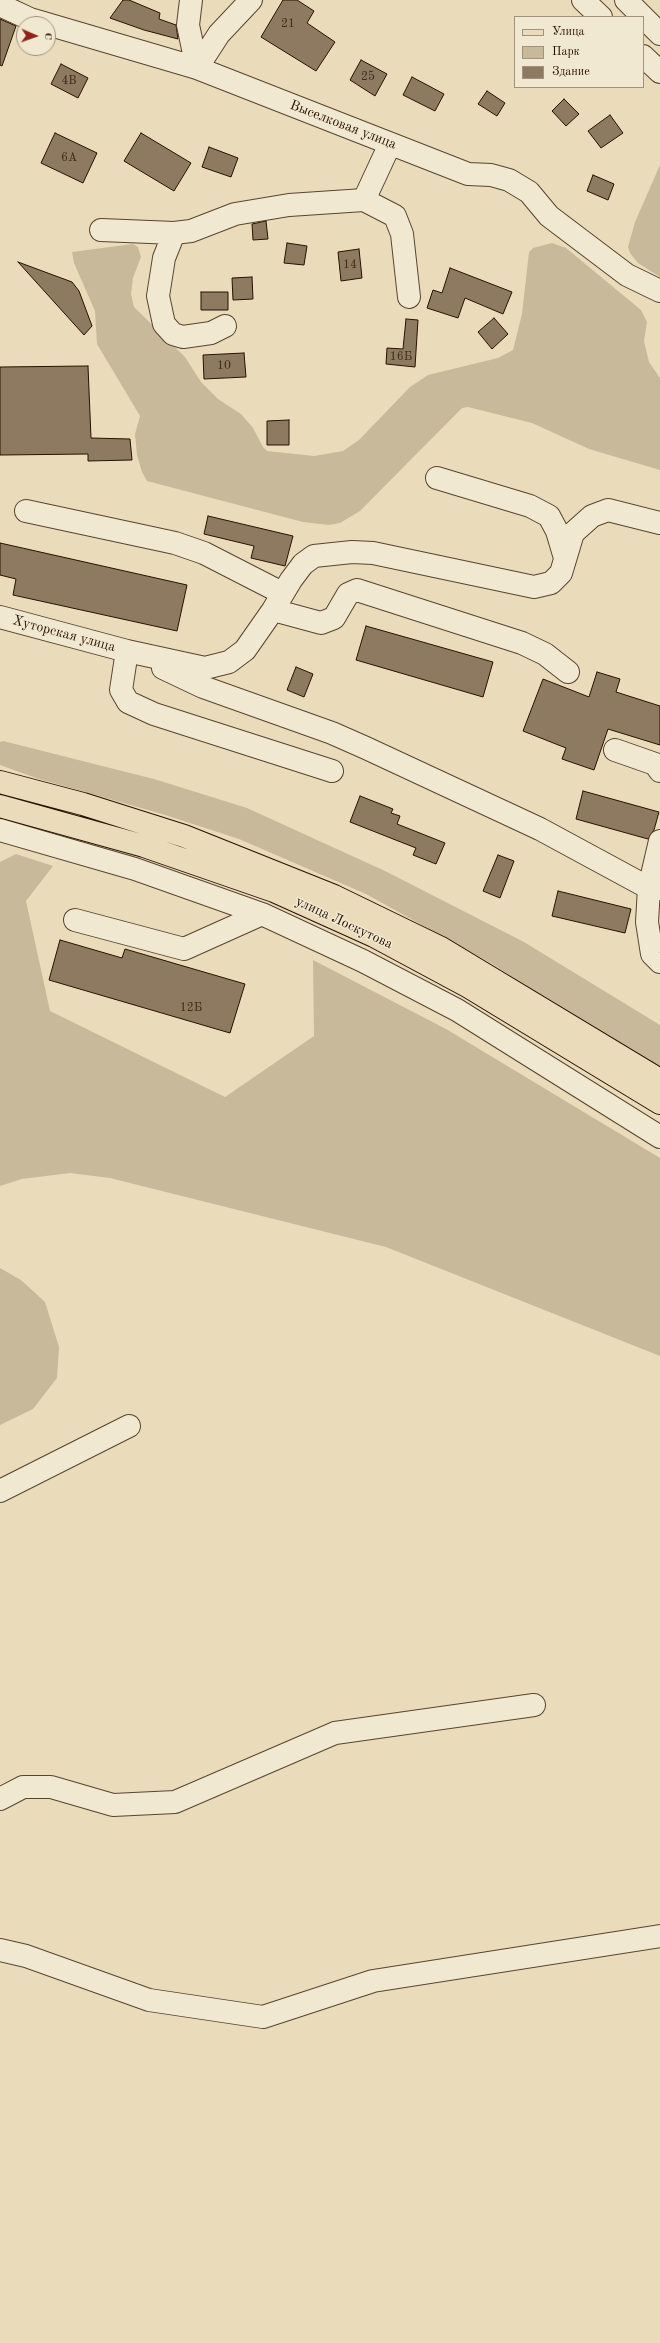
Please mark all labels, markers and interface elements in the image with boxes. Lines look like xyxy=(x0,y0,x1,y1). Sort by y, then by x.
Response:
north arrow xyxy=(16,16,56,56)
legend xyxy=(514,16,644,88)
house number: 21 xyxy=(281,17,295,31)
text: Улица xyxy=(552,26,585,38)
text: С xyxy=(42,33,53,40)
text: Парк xyxy=(552,46,580,58)
text: Здание xyxy=(552,66,590,78)
house number: 25 xyxy=(361,70,375,84)
house number: 4В xyxy=(61,74,77,88)
street label: Выселковая улица xyxy=(287,97,399,153)
house number: 6А xyxy=(61,151,77,165)
house number: 14 xyxy=(343,258,357,272)
house number: 16Б xyxy=(390,350,412,364)
house number: 10 xyxy=(217,359,231,373)
street label: Хуторская улица xyxy=(11,612,117,656)
street label: улица Лоскутова xyxy=(293,893,395,953)
house number: 12Б xyxy=(180,1001,202,1015)

